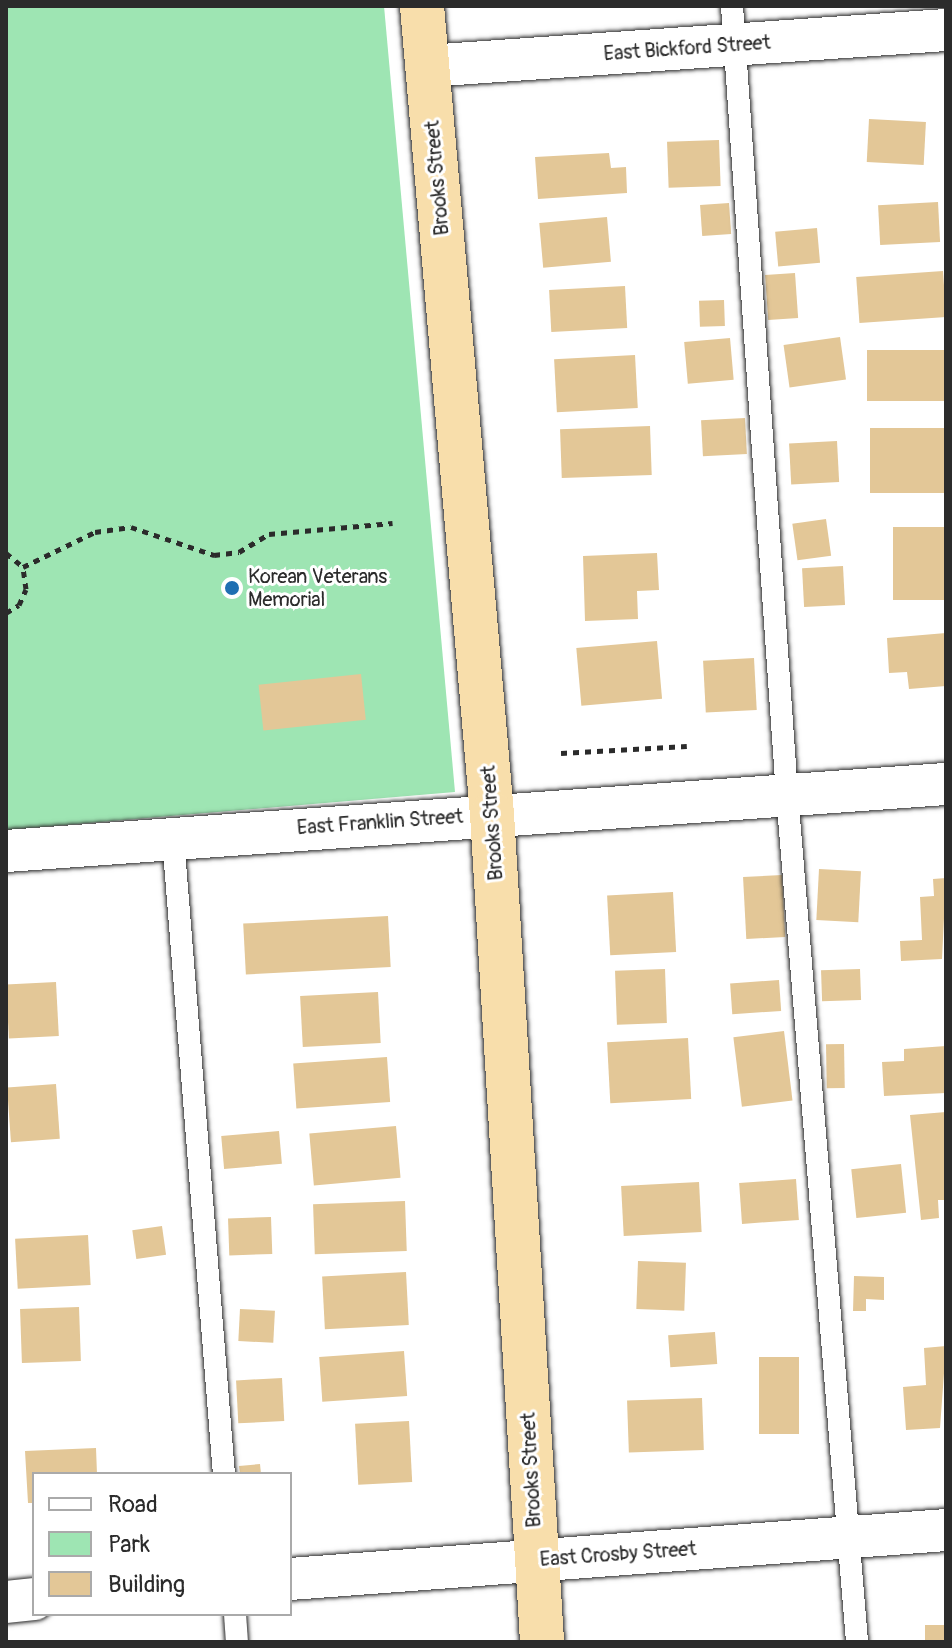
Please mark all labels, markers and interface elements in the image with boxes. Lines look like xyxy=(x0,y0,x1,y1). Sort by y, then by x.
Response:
street label: East Bickford Street xyxy=(603,30,771,66)
street label: Brooks Street xyxy=(420,119,454,237)
place label: Korean Veterans Memorial xyxy=(248,564,387,611)
marker: Korean Veterans Memorial xyxy=(223,579,241,597)
street label: Brooks Street xyxy=(476,765,508,881)
street label: East Franklin Street xyxy=(296,804,464,840)
street label: Brooks Street xyxy=(516,1412,546,1528)
legend xyxy=(32,1472,292,1616)
text: Road xyxy=(108,1490,158,1519)
text: Park xyxy=(108,1530,150,1559)
street label: East Crosby Street xyxy=(539,1537,697,1571)
text: Building xyxy=(108,1570,185,1599)

